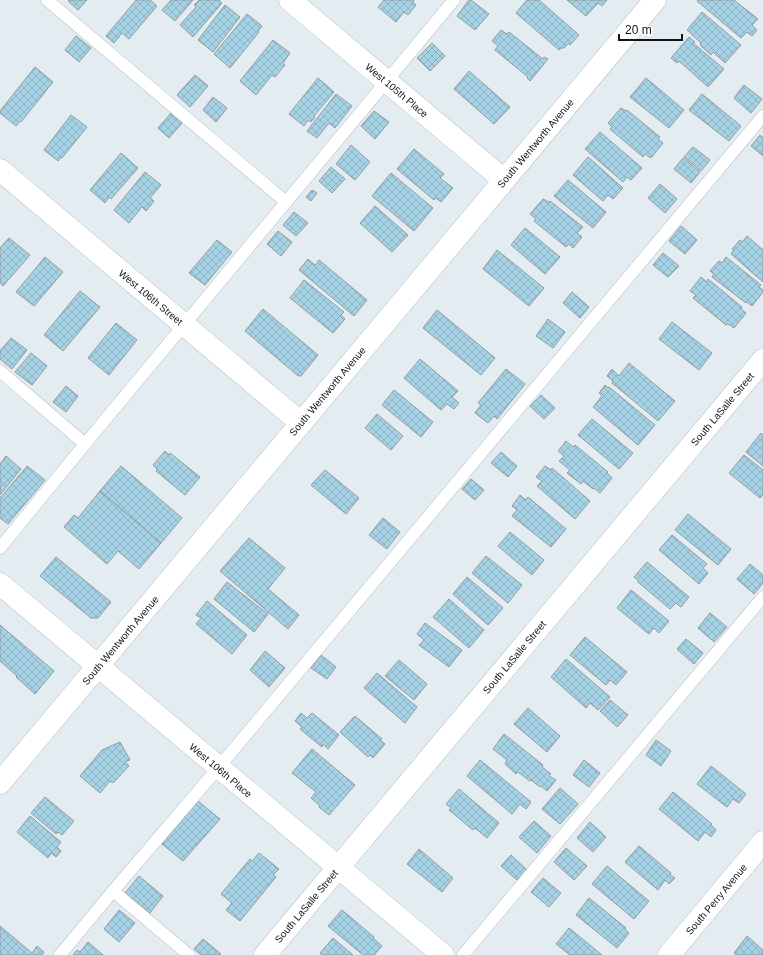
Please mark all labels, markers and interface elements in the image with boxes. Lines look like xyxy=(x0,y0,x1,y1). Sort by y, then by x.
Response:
scale bar xyxy=(619,16,682,42)
text: 20 m xyxy=(625,23,652,37)
street label: West 105th Place xyxy=(363,61,430,120)
street label: South Wentworth Avenue xyxy=(495,96,576,190)
street label: West 106th Street xyxy=(117,268,185,327)
street label: South Wentworth Avenue xyxy=(287,344,368,438)
street label: South LaSalle Street xyxy=(689,370,756,448)
street label: South Wentworth Avenue xyxy=(80,593,161,687)
street label: South LaSalle Street xyxy=(481,618,548,696)
street label: West 106th Place xyxy=(187,741,254,800)
street label: South Perry Avenue xyxy=(684,861,749,937)
street label: South LaSalle Street xyxy=(273,867,340,945)

